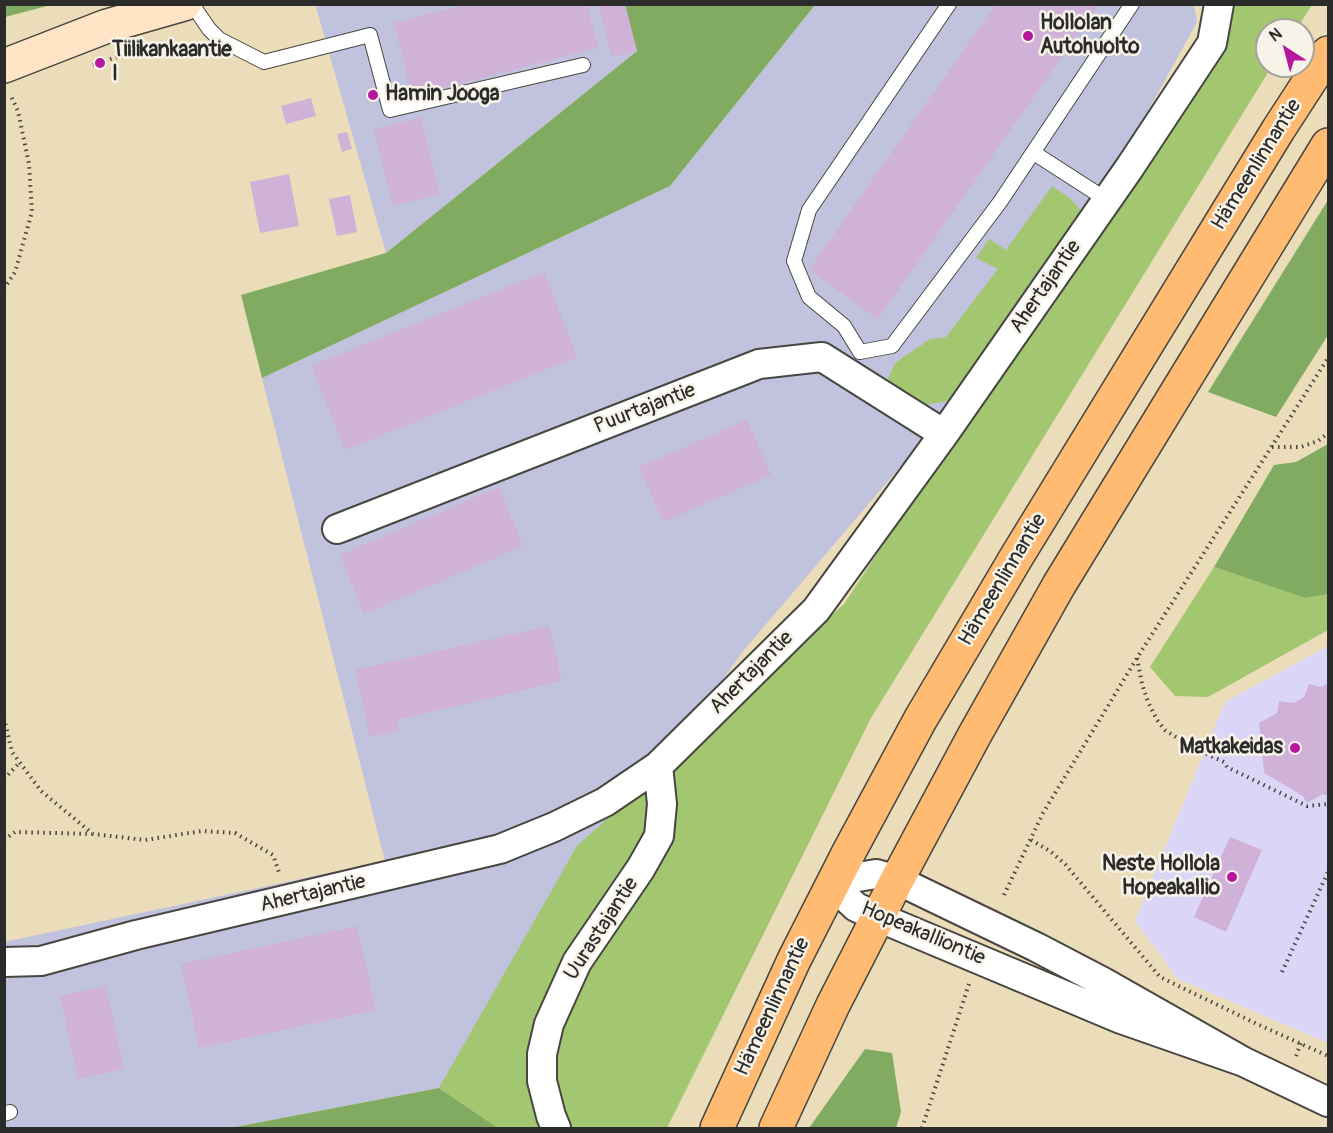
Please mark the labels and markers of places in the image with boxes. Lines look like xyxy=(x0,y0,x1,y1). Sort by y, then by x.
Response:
place label: Hollolan Autohuolto xyxy=(1040,11,1140,61)
marker: Hollolan Autohuolto xyxy=(1021,29,1035,43)
place label: Tiilikankaantie I xyxy=(112,38,232,88)
marker: Tiilikankaantie I xyxy=(93,56,107,70)
place label: Hamin Jooga xyxy=(385,82,500,108)
marker: Hamin Jooga xyxy=(366,88,380,102)
place label: Matkakeidas xyxy=(1179,735,1283,761)
marker: Matkakeidas xyxy=(1288,741,1302,755)
place label: Neste Hollola Hopeakallio xyxy=(1102,852,1220,902)
marker: Neste Hollola Hopeakallio xyxy=(1225,870,1239,884)

